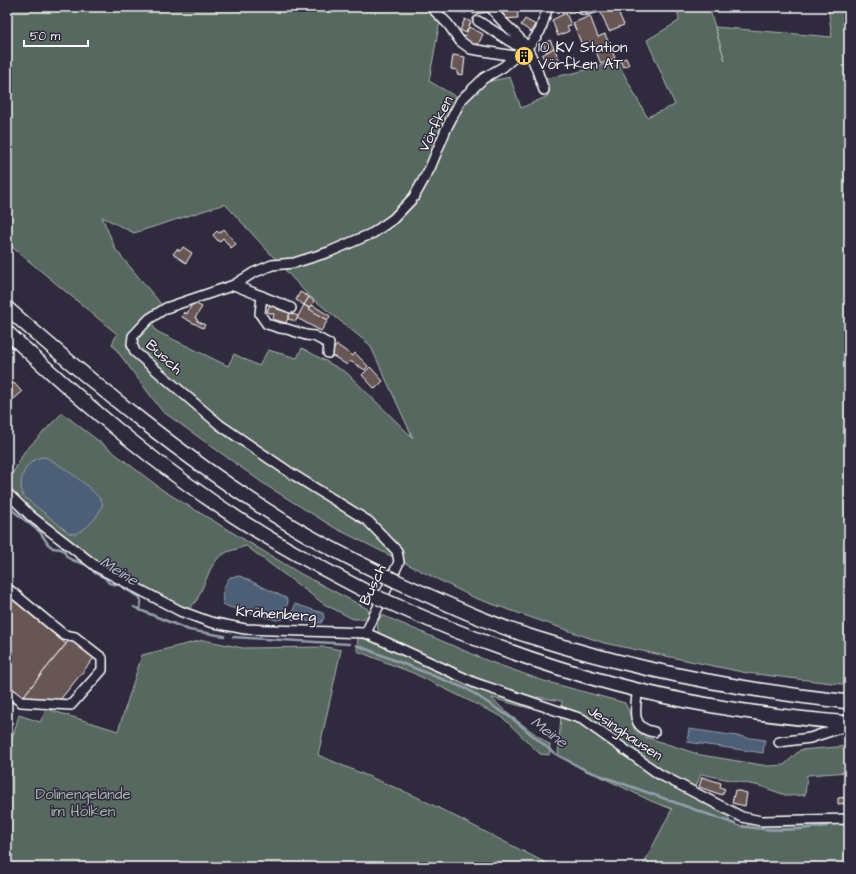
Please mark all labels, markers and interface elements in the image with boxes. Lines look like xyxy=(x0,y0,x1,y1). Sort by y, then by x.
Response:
scale bar xyxy=(24,22,88,48)
text: 50 m xyxy=(30,28,61,45)
place label: 10 KV Station Vörfken AT xyxy=(538,37,628,75)
building icon: 10 KV Station Vörfken AT xyxy=(513,45,535,67)
street label: Vörfken xyxy=(413,92,459,156)
street label: Busch xyxy=(141,335,187,379)
water label: Meine xyxy=(96,551,143,592)
street label: Busch xyxy=(354,561,392,609)
street label: Krähenberg xyxy=(235,601,317,628)
street label: Jesinghausen xyxy=(583,700,667,767)
water label: Meine xyxy=(526,711,573,754)
park label: Dolinengelände im Hölken xyxy=(35,784,131,822)

